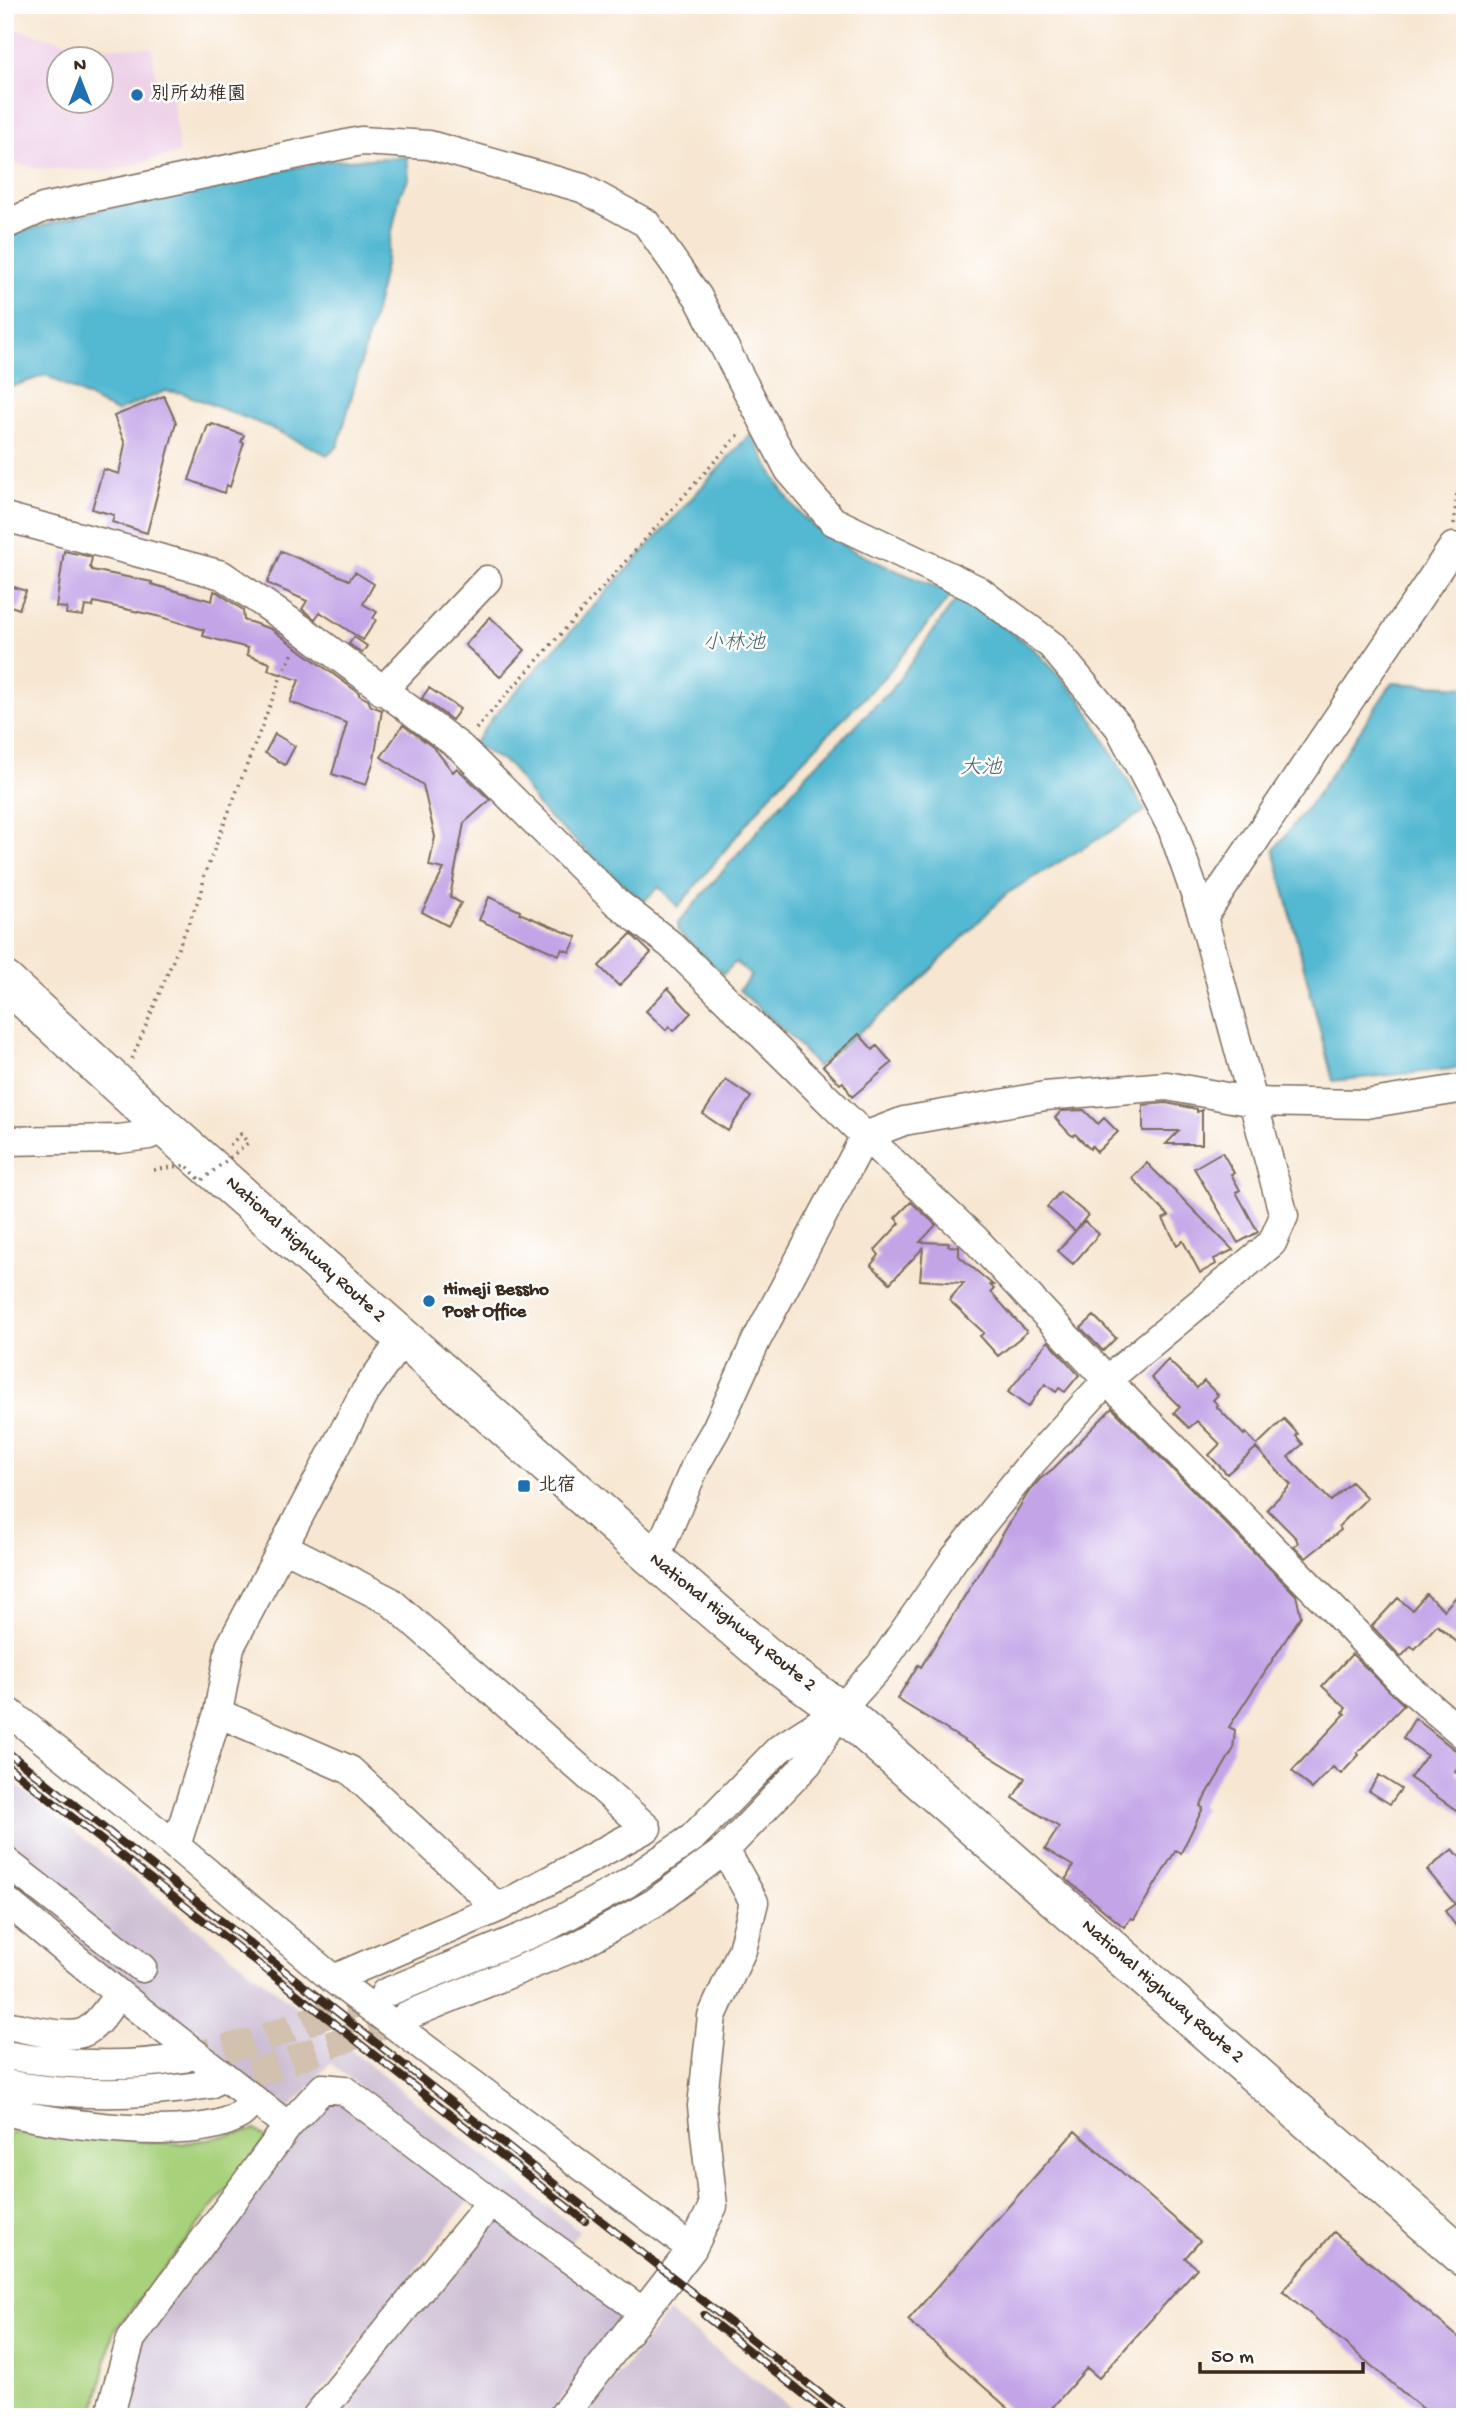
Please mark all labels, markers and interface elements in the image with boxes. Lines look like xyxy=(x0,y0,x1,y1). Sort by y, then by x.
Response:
north arrow xyxy=(46,46,116,116)
text: N xyxy=(74,55,86,78)
place label: 別所幼稚園 xyxy=(151,83,246,107)
marker: 別所幼稚園 xyxy=(129,87,145,103)
water label: 小林池 xyxy=(703,631,766,657)
water label: 大池 xyxy=(960,756,1003,782)
street label: National Highway Route 2 xyxy=(220,1172,390,1328)
place label: Himeji Bessho Post Office xyxy=(442,1279,549,1324)
marker: Himeji Bessho Post Office xyxy=(421,1293,437,1309)
place label: 北宿 xyxy=(538,1474,576,1498)
marker: 北宿 xyxy=(516,1478,532,1494)
street label: National Highway Route 2 xyxy=(644,1549,820,1697)
street label: National Highway Route 2 xyxy=(1076,1915,1248,2069)
scale bar xyxy=(1200,2331,1363,2375)
text: 50 m xyxy=(1211,2346,1254,2371)

